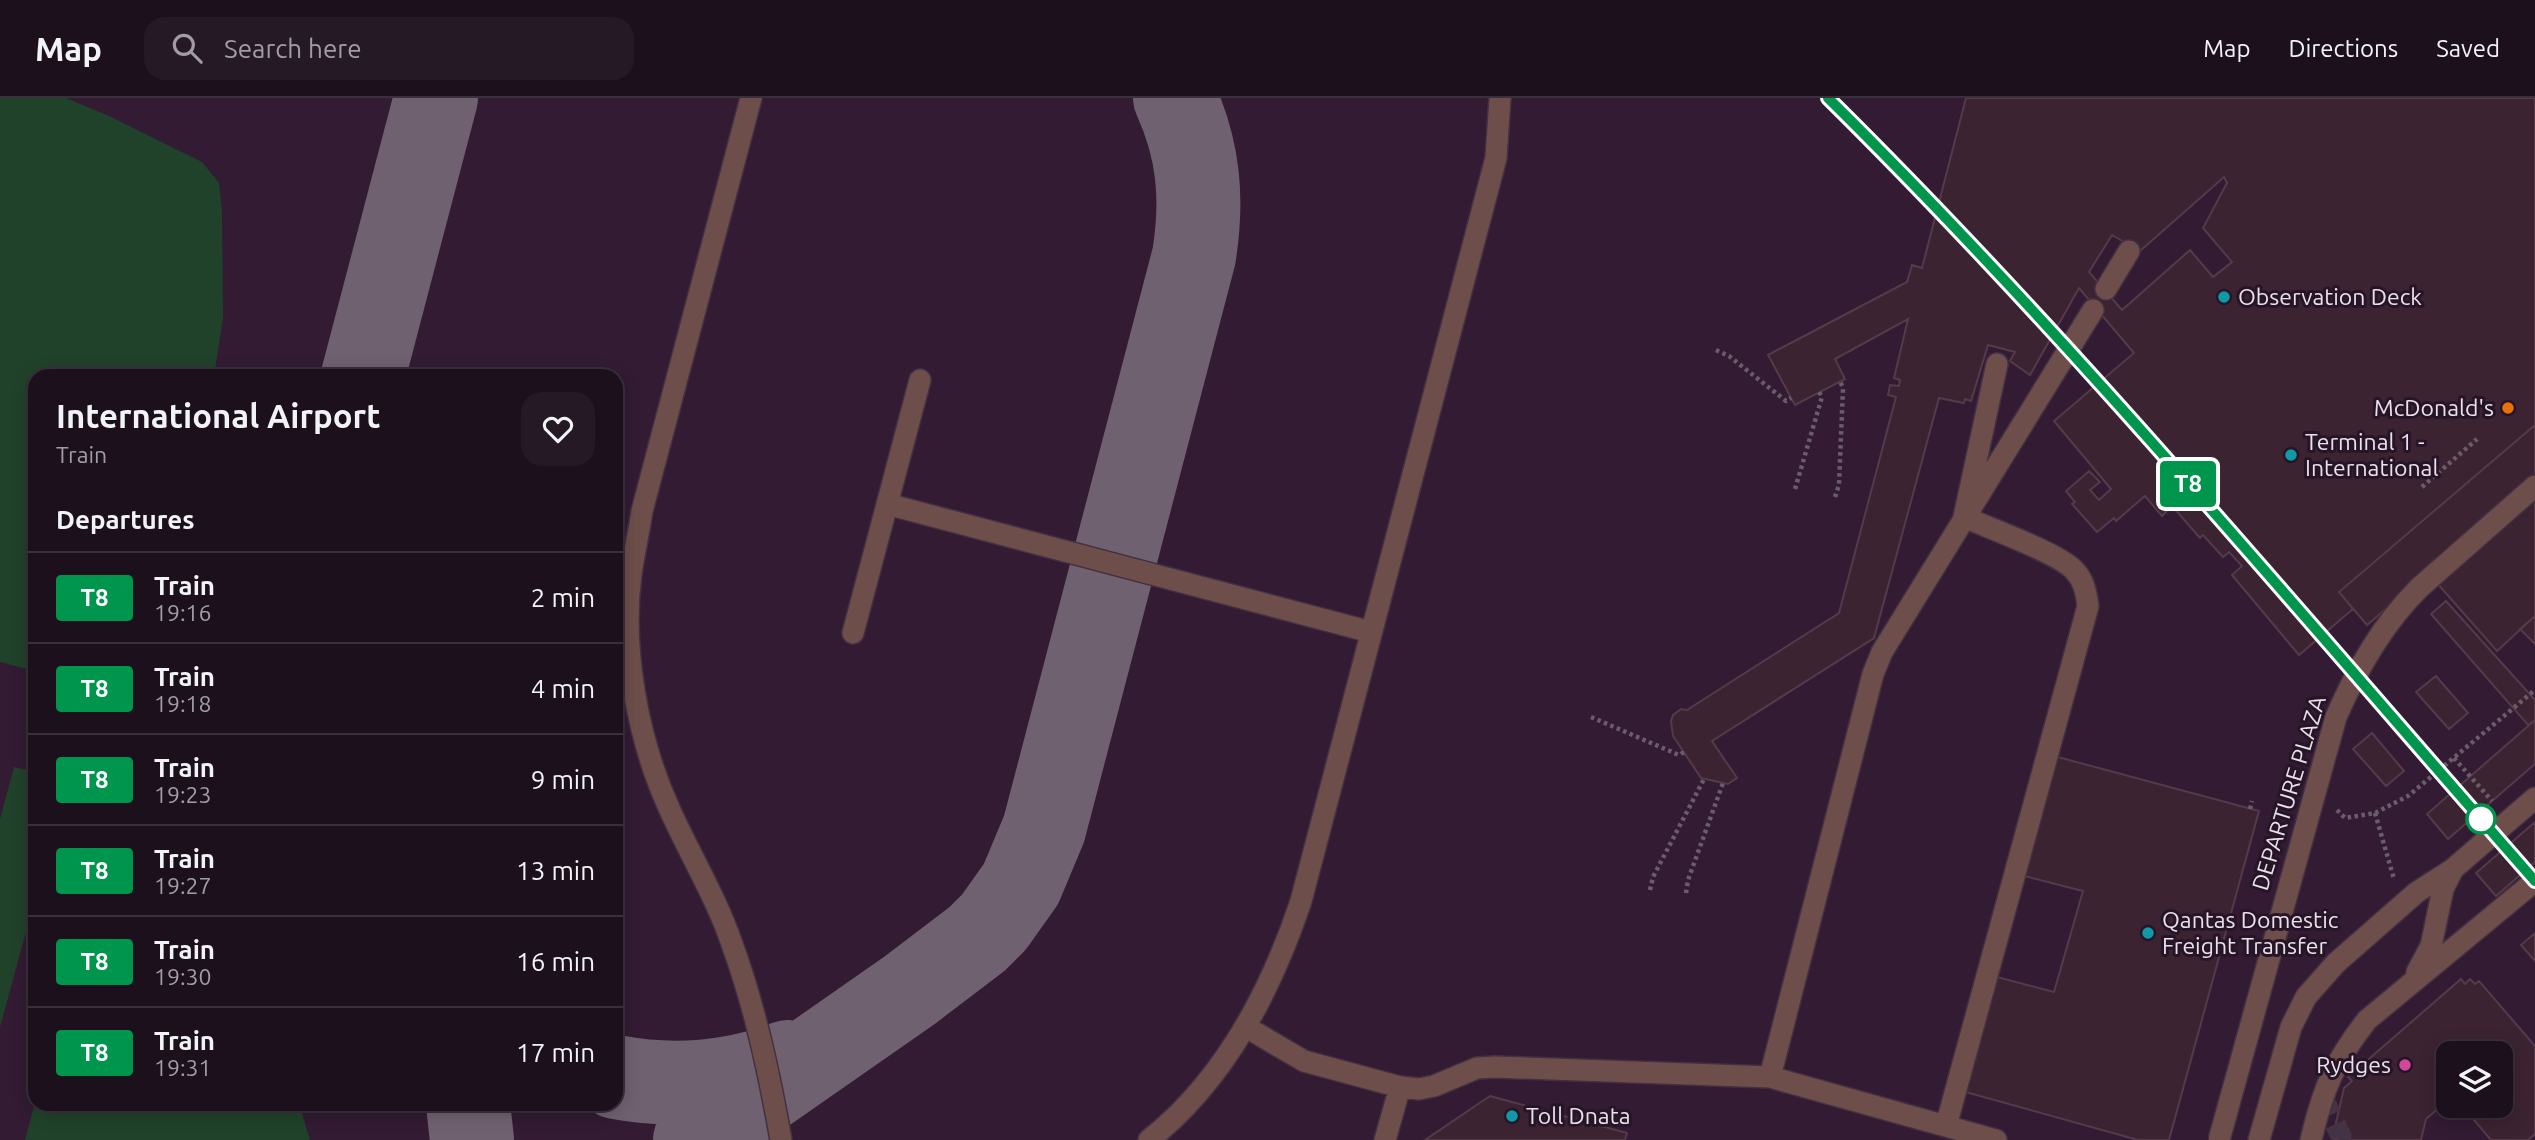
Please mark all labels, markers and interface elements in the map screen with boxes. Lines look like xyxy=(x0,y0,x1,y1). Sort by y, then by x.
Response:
search box xyxy=(144,17,634,80)
icon: search xyxy=(168,29,206,67)
text: Map xyxy=(35,30,102,67)
text: Search here xyxy=(224,34,362,63)
text: Map xyxy=(2203,35,2250,62)
text: Directions xyxy=(2288,35,2398,62)
text: Saved xyxy=(2436,35,2500,62)
place label: Observation Deck xyxy=(2238,284,2422,309)
marker: Observation Deck xyxy=(2216,289,2232,305)
button: heart xyxy=(521,392,595,466)
place label: McDonald's xyxy=(2374,395,2494,420)
text: International Airport xyxy=(56,397,380,434)
marker: McDonald's xyxy=(2500,400,2516,416)
place label: Terminal 1 - International xyxy=(2305,429,2438,480)
text: Train xyxy=(56,442,107,467)
marker: Terminal 1 - International xyxy=(2283,447,2299,463)
line badge: T8 xyxy=(2156,461,2220,507)
text: T8 xyxy=(2174,470,2202,497)
text: Departures xyxy=(56,505,194,534)
text: Train xyxy=(154,571,215,600)
text: 2 min xyxy=(531,583,595,612)
text: T8 xyxy=(81,584,108,611)
text: 19:16 xyxy=(154,600,212,625)
text: Train xyxy=(154,662,215,691)
text: 4 min xyxy=(531,674,595,703)
text: T8 xyxy=(81,675,108,702)
text: 19:18 xyxy=(154,691,212,716)
street label: DEPARTURE PLAZA xyxy=(2247,693,2330,893)
text: Train xyxy=(154,753,215,782)
text: 9 min xyxy=(531,765,595,794)
text: T8 xyxy=(81,766,108,793)
text: 19:23 xyxy=(154,782,212,807)
unlabelled marker xyxy=(2466,804,2496,834)
text: Train xyxy=(154,844,215,873)
text: 13 min xyxy=(516,856,595,885)
text: T8 xyxy=(81,857,108,884)
text: 19:27 xyxy=(154,873,212,898)
place label: Qantas Domestic Freight Transfer xyxy=(2162,907,2339,958)
marker: Qantas Domestic Freight Transfer xyxy=(2140,925,2156,941)
text: Train xyxy=(154,935,215,964)
text: 16 min xyxy=(516,947,595,976)
text: T8 xyxy=(81,948,108,975)
text: 19:30 xyxy=(154,964,212,989)
text: Train xyxy=(154,1026,215,1055)
text: 17 min xyxy=(516,1038,595,1067)
text: T8 xyxy=(81,1039,108,1066)
map controls xyxy=(2436,1041,2513,1118)
button: layers xyxy=(2436,1041,2513,1118)
place label: Rydges xyxy=(2316,1052,2391,1077)
text: 19:31 xyxy=(154,1055,212,1080)
marker: Rydges xyxy=(2397,1057,2413,1073)
place label: Toll Dnata xyxy=(1526,1103,1630,1128)
marker: Toll Dnata xyxy=(1504,1108,1520,1124)

